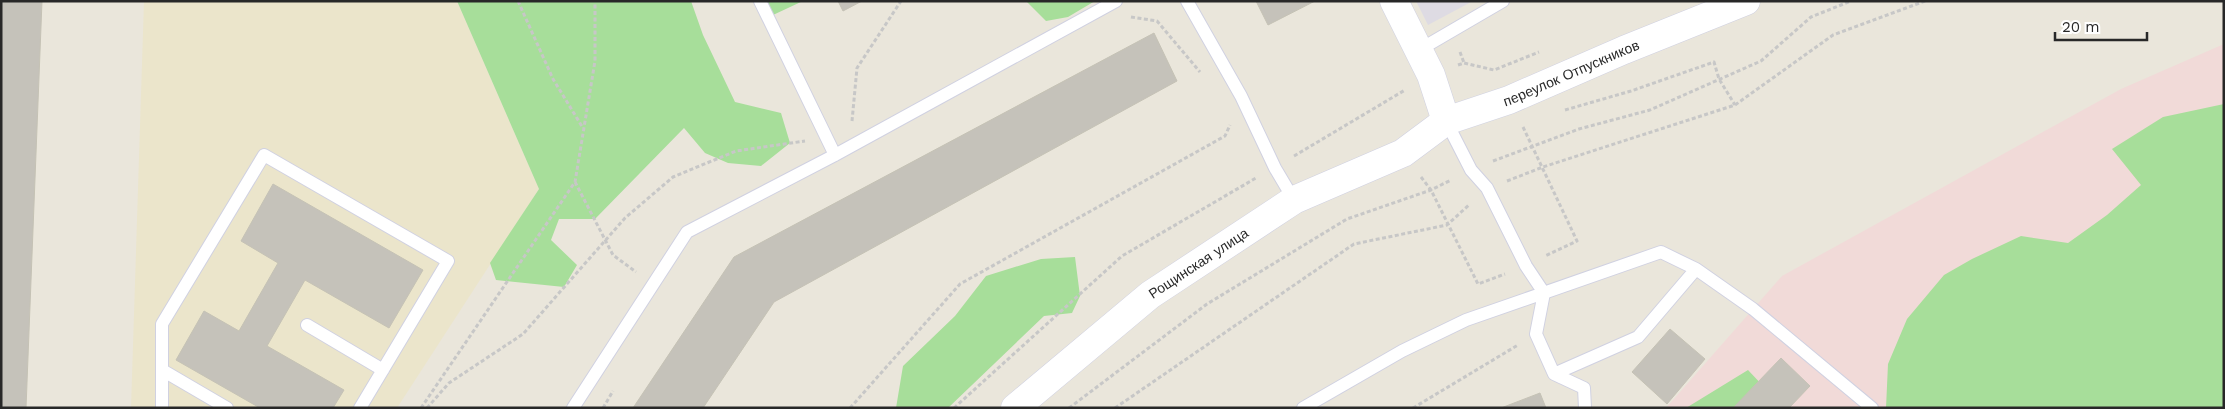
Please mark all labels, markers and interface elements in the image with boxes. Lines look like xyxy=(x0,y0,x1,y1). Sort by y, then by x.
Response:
scale bar xyxy=(2055,10,2148,42)
text: 20 m xyxy=(2062,18,2100,36)
street label: переулок Отпускников xyxy=(1501,37,1641,109)
street label: Рощинская улица xyxy=(1146,224,1251,302)

